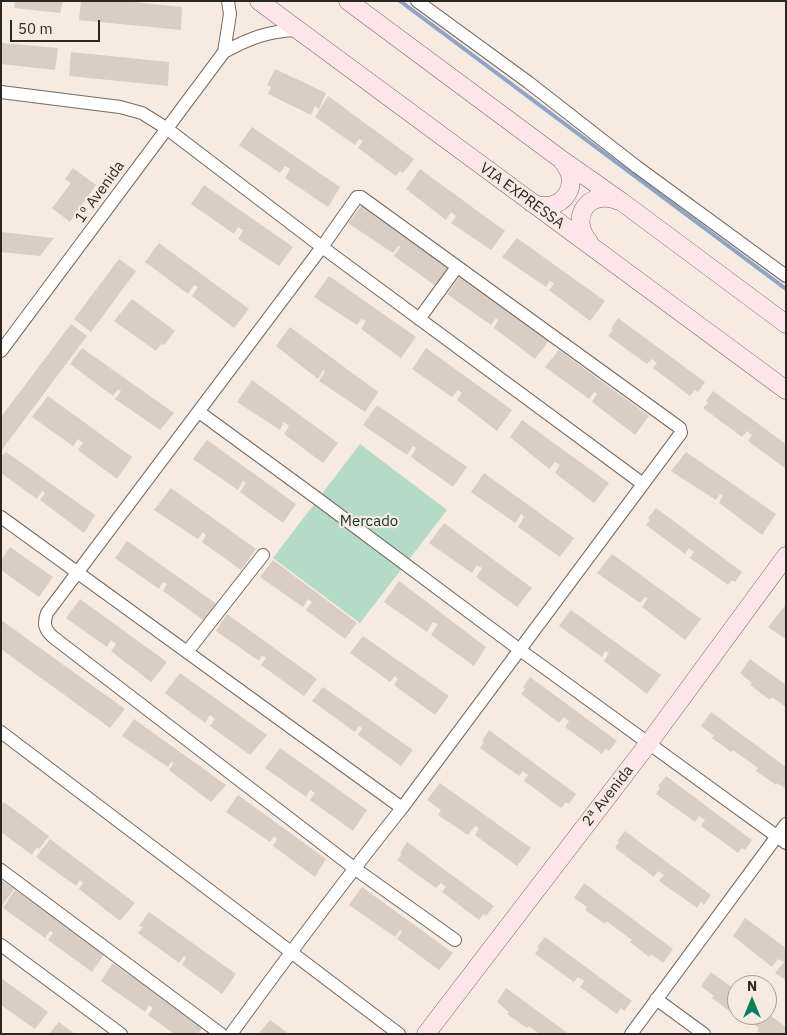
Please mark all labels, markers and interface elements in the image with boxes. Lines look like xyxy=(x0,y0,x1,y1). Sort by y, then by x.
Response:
scale bar xyxy=(12,10,102,42)
text: 50 m xyxy=(18,19,53,38)
street label: 1º Avenida xyxy=(71,157,129,227)
street label: VIA EXPRESSA xyxy=(476,159,568,233)
park label: Mercado xyxy=(340,513,398,531)
street label: 2ª Avenida xyxy=(579,762,637,830)
north arrow xyxy=(727,975,777,1025)
text: N xyxy=(747,977,757,995)

